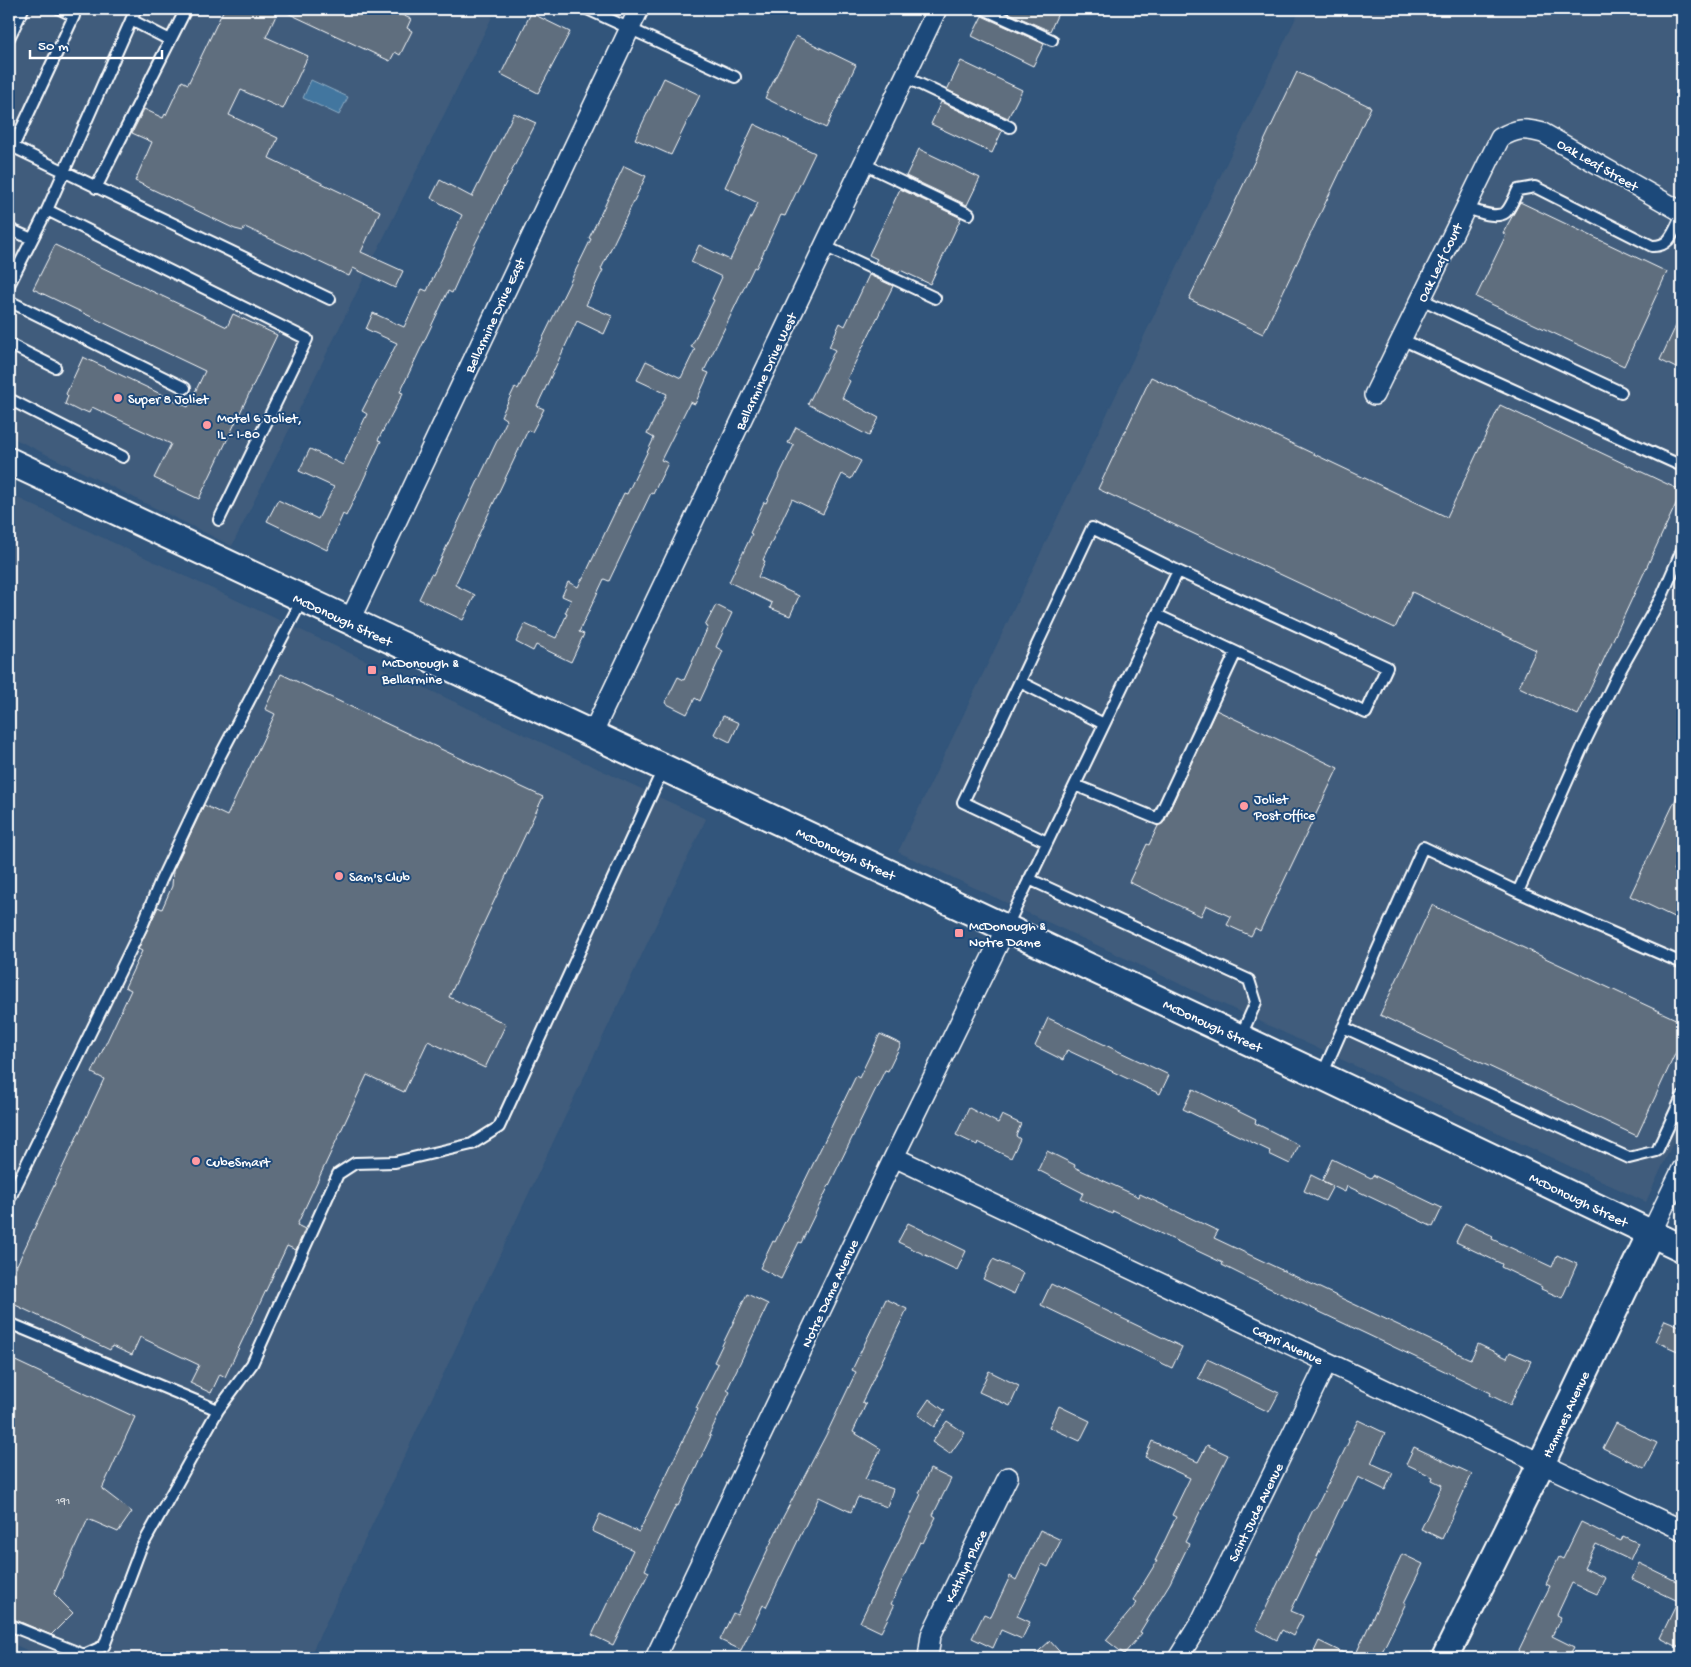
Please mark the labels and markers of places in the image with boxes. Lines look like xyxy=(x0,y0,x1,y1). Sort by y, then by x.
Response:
marker: Super 8 Joliet xyxy=(112,392,124,404)
place label: Super 8 Joliet xyxy=(128,392,209,409)
place label: Motel 6 Joliet, IL - I-80 xyxy=(217,411,302,444)
marker: Motel 6 Joliet, IL - I-80 xyxy=(201,419,213,431)
place label: McDonough & Bellarmine xyxy=(381,656,459,689)
marker: McDonough & Bellarmine xyxy=(366,664,378,676)
place label: Joliet Post Office xyxy=(1253,792,1316,825)
marker: Joliet Post Office xyxy=(1238,800,1250,812)
marker: Sam's Club xyxy=(333,870,345,882)
place label: Sam's Club xyxy=(349,870,410,887)
place label: McDonough & Notre Dame xyxy=(969,919,1046,952)
marker: McDonough & Notre Dame xyxy=(953,927,965,939)
marker: CubeSmart xyxy=(190,1155,202,1167)
place label: CubeSmart xyxy=(206,1155,271,1172)

